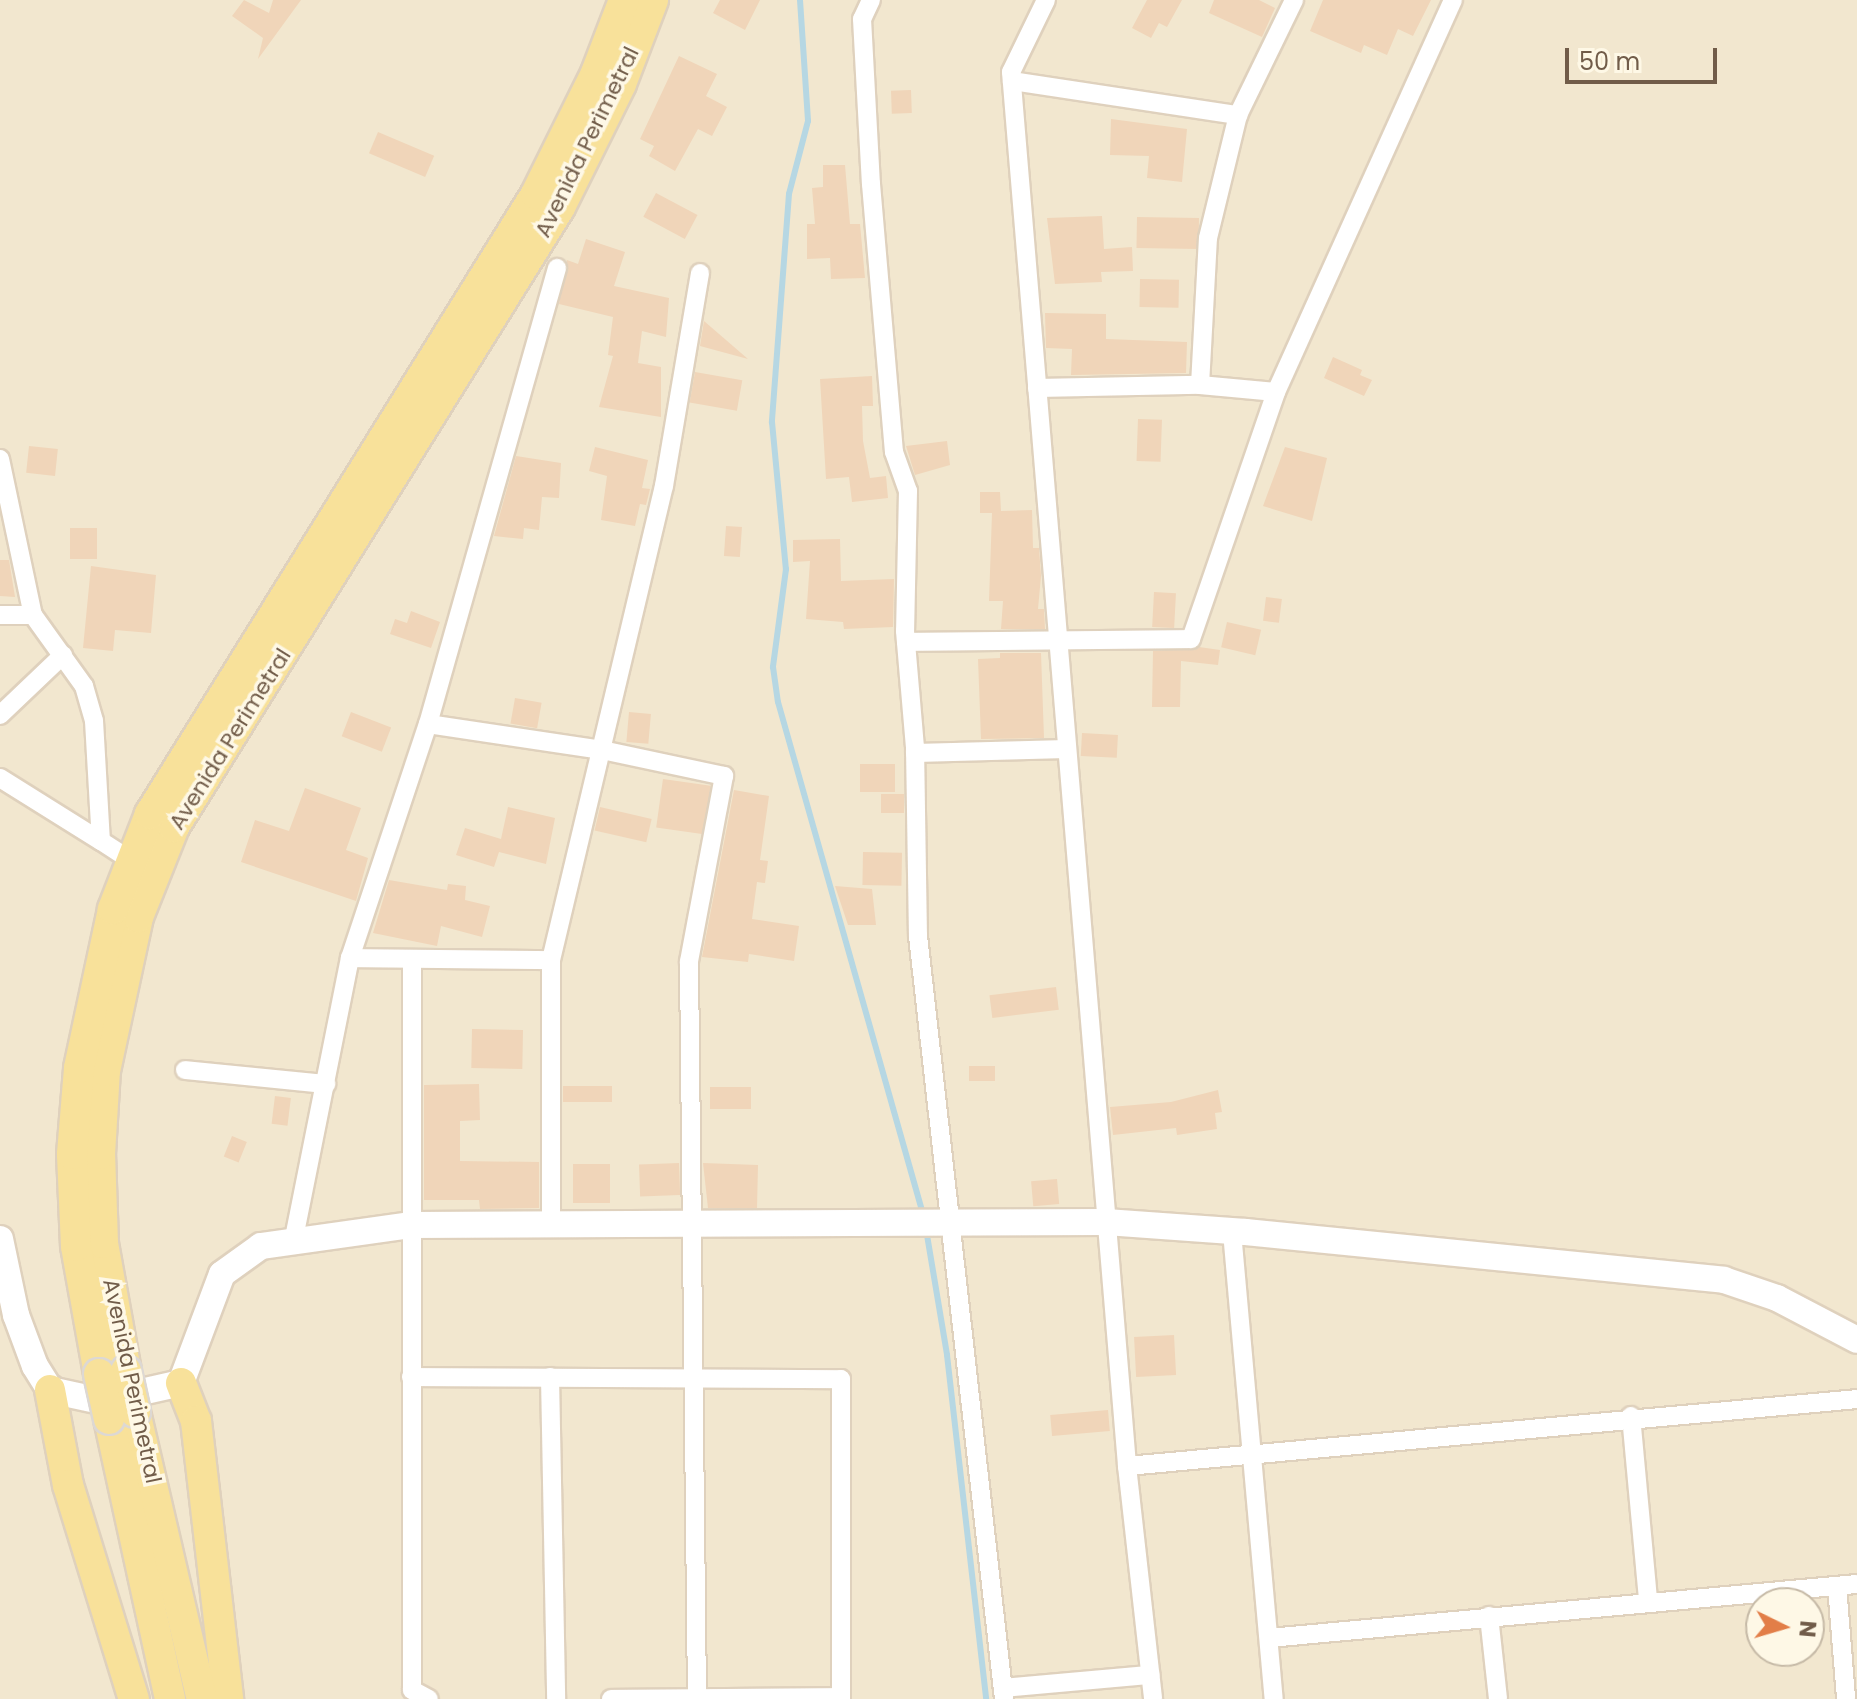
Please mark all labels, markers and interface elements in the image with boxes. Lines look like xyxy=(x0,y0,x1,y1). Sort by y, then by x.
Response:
scale bar xyxy=(1569,32,1721,82)
street label: Avenida Perimetral xyxy=(529,42,645,242)
text: 50 m xyxy=(1579,45,1640,78)
street label: Avenida Perimetral xyxy=(164,644,296,834)
street label: Avenida Perimetral xyxy=(97,1276,167,1486)
north arrow xyxy=(1745,1587,1825,1667)
text: N xyxy=(1791,1619,1824,1639)

